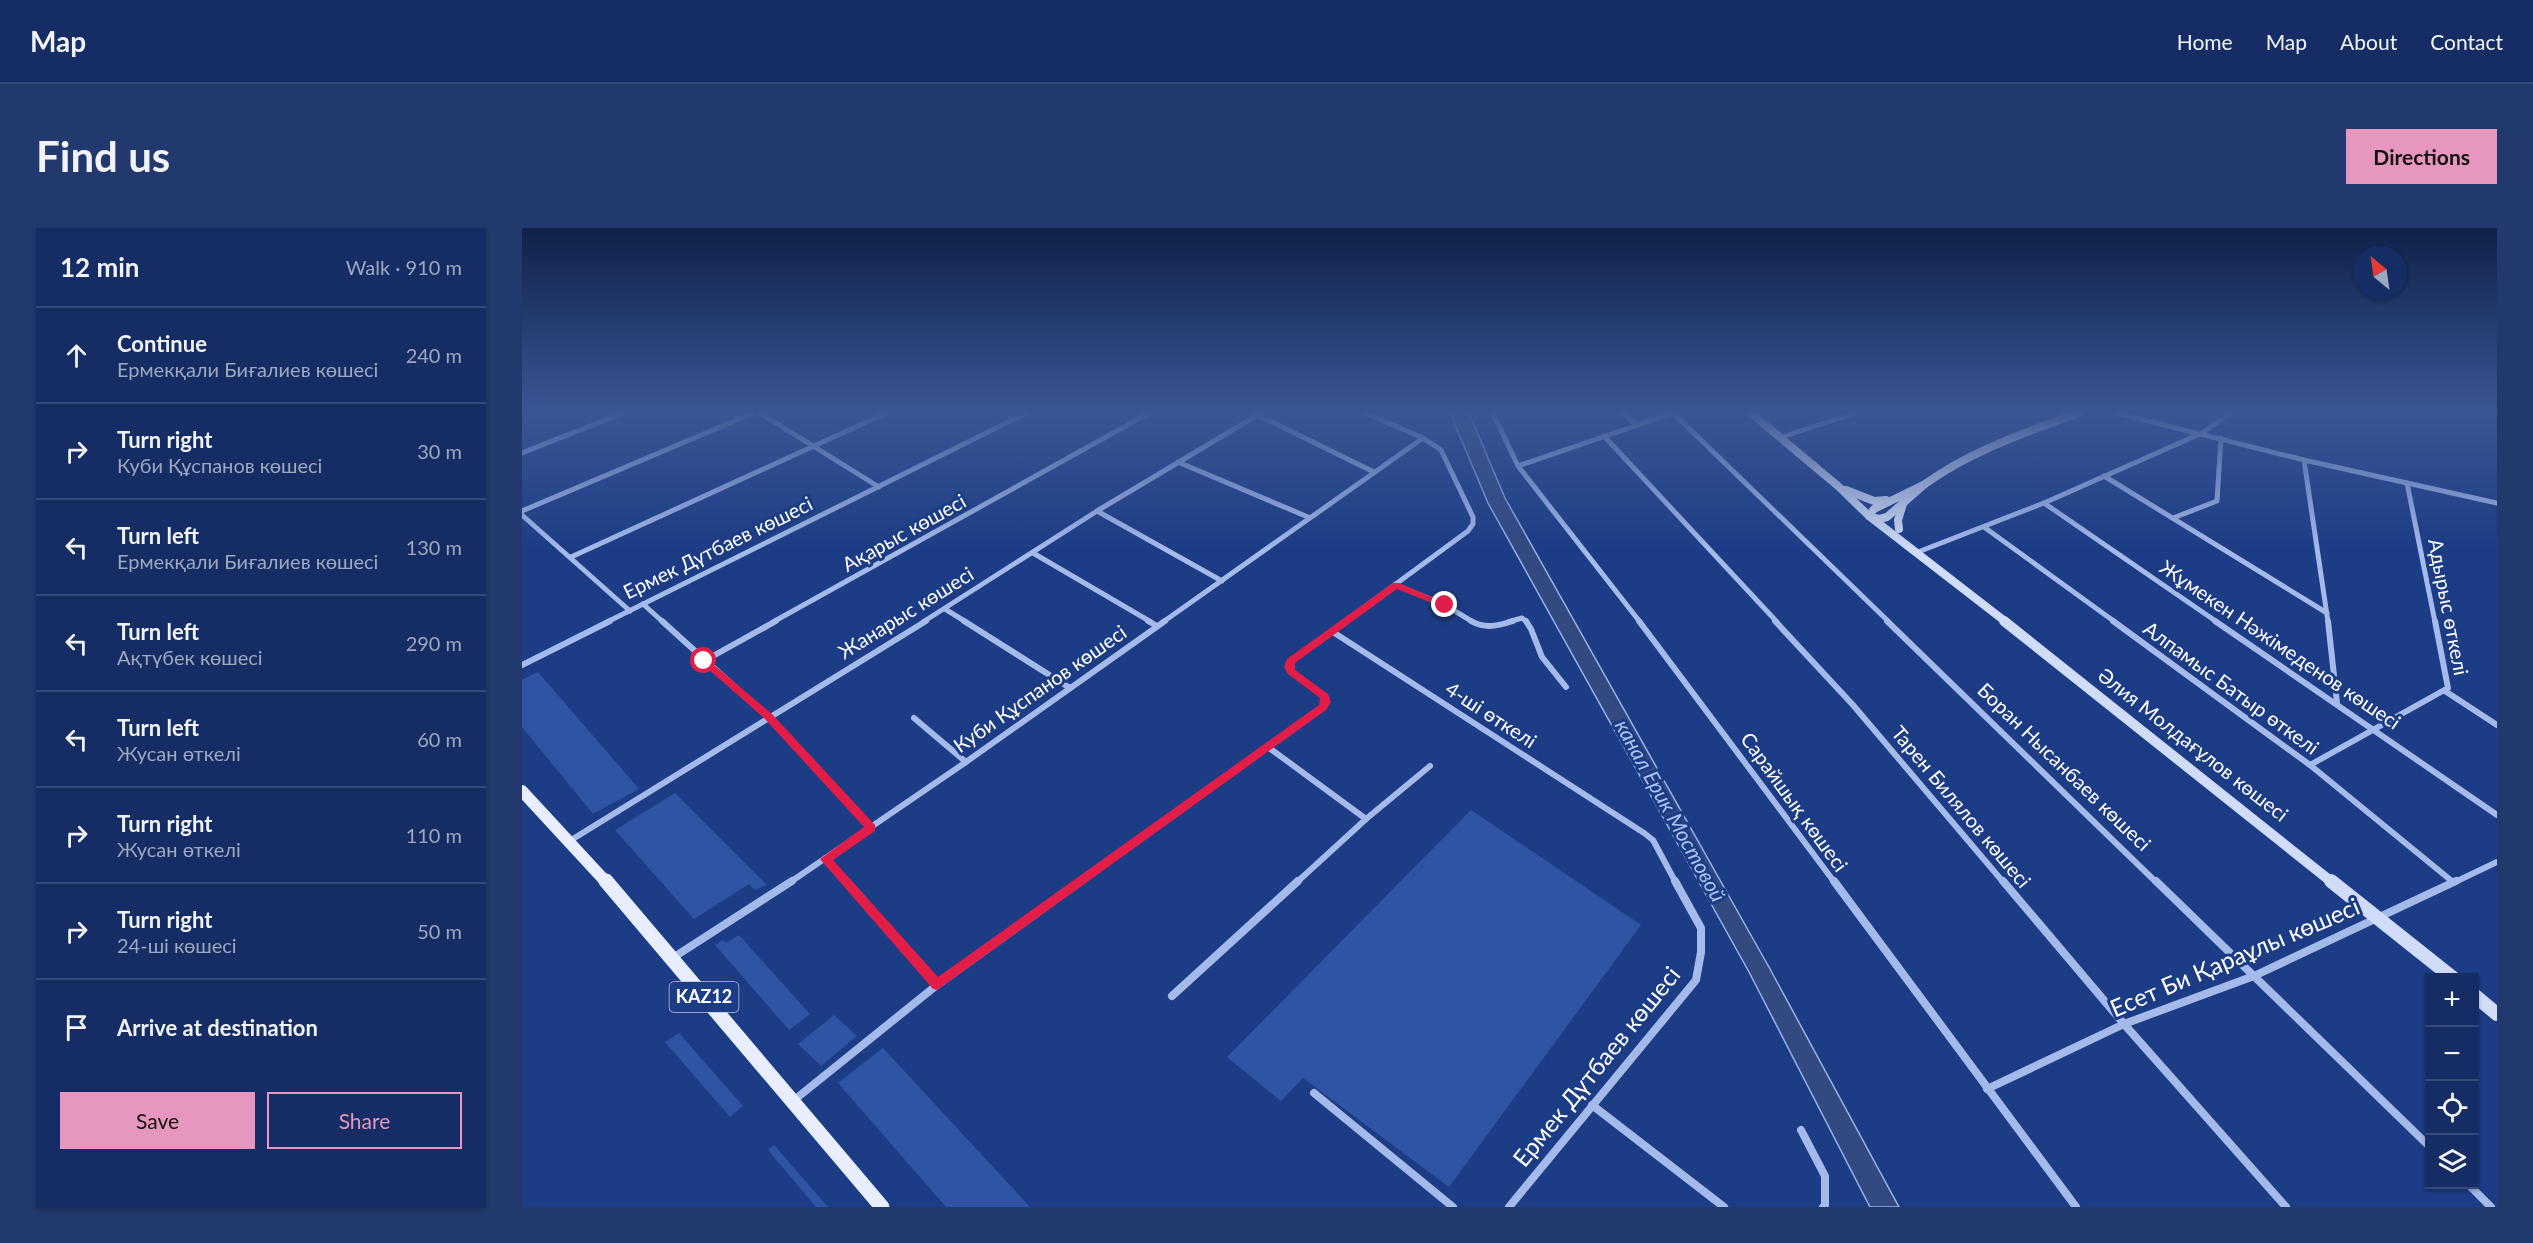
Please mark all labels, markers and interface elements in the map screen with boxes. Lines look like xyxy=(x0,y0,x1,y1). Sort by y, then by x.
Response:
text: Map xyxy=(30,24,86,58)
text: Home xyxy=(2177,29,2233,54)
text: Map xyxy=(2266,29,2307,54)
text: About xyxy=(2340,29,2397,54)
text: Contact xyxy=(2430,29,2503,54)
button: Directions xyxy=(2346,129,2497,184)
text: Find us xyxy=(36,131,170,181)
north arrow xyxy=(2353,246,2407,300)
text: 12 min xyxy=(60,251,140,283)
text: Walk · 910 m xyxy=(346,255,462,279)
text: Continue xyxy=(117,330,207,357)
icon: ahead xyxy=(60,339,93,372)
text: 240 m xyxy=(406,343,462,367)
text: Ермекқали Биғалиев көшесі xyxy=(117,357,378,381)
text: Turn right xyxy=(117,426,212,453)
icon: right xyxy=(60,435,93,468)
text: 30 m xyxy=(417,439,462,463)
text: Куби Құспанов көшесi xyxy=(117,453,322,477)
street label: Ақарыс көшесi xyxy=(837,488,970,576)
street label: Ермек Дүтбаев көшесi xyxy=(619,491,816,603)
text: Turn left xyxy=(117,522,199,549)
icon: left xyxy=(60,531,93,564)
text: 130 m xyxy=(406,535,462,559)
street label: Адырыс өткелі xyxy=(2424,536,2474,677)
text: Ермекқали Биғалиев көшесі xyxy=(117,549,378,573)
street label: Жұмекен Нәжімеденов көшесі xyxy=(2156,555,2405,734)
street label: Жанарыс көшесі xyxy=(834,561,977,663)
route end xyxy=(1431,591,1457,617)
street label: Алпамыс Батыр өткелі xyxy=(2139,616,2324,759)
text: Turn left xyxy=(117,618,199,645)
street label: Куби Құспанов көшесi xyxy=(948,619,1130,757)
icon: left xyxy=(60,627,93,660)
text: 290 m xyxy=(406,631,462,655)
text: Ақтүбек көшесi xyxy=(117,645,263,669)
route start xyxy=(690,647,716,673)
street label: Әлия Молдағұлов көшесі xyxy=(2094,663,2293,826)
street label: 4-шi өткелi xyxy=(1442,676,1541,752)
street label: Боран Нысанбаев көшесі xyxy=(1973,677,2156,855)
text: Turn left xyxy=(117,714,199,741)
water label: канал Ерик Мостовой xyxy=(1611,715,1732,906)
street label: Тарен Билялов көшесі xyxy=(1887,721,2036,892)
icon: left xyxy=(60,723,93,756)
text: 60 m xyxy=(417,727,462,751)
street label: Сарайшық көшесі xyxy=(1736,727,1853,876)
text: Жусан өткелі xyxy=(117,741,241,765)
text: Turn right xyxy=(117,810,212,837)
icon: right xyxy=(60,819,93,852)
text: 110 m xyxy=(406,823,462,847)
text: Жусан өткелі xyxy=(117,837,241,861)
street label: Есет Би Қараұлы көшесі xyxy=(2105,891,2363,1022)
text: Turn right xyxy=(117,906,212,933)
icon: right xyxy=(60,915,93,948)
text: 50 m xyxy=(417,919,462,943)
text: 24-ші көшесi xyxy=(117,933,237,957)
street label: Ермек Дүтбаев көшесi xyxy=(1506,960,1686,1172)
map controls xyxy=(2425,973,2479,1189)
button: + xyxy=(2425,973,2479,1027)
road number: KAZ12 xyxy=(670,982,738,1012)
icon: arrive xyxy=(60,1011,93,1044)
text: Arrive at destination xyxy=(117,1014,318,1041)
button: − xyxy=(2425,1027,2479,1081)
button: locate xyxy=(2425,1081,2479,1135)
button: Save xyxy=(60,1092,255,1149)
button: Share xyxy=(267,1092,462,1149)
button: layers xyxy=(2425,1135,2479,1189)

